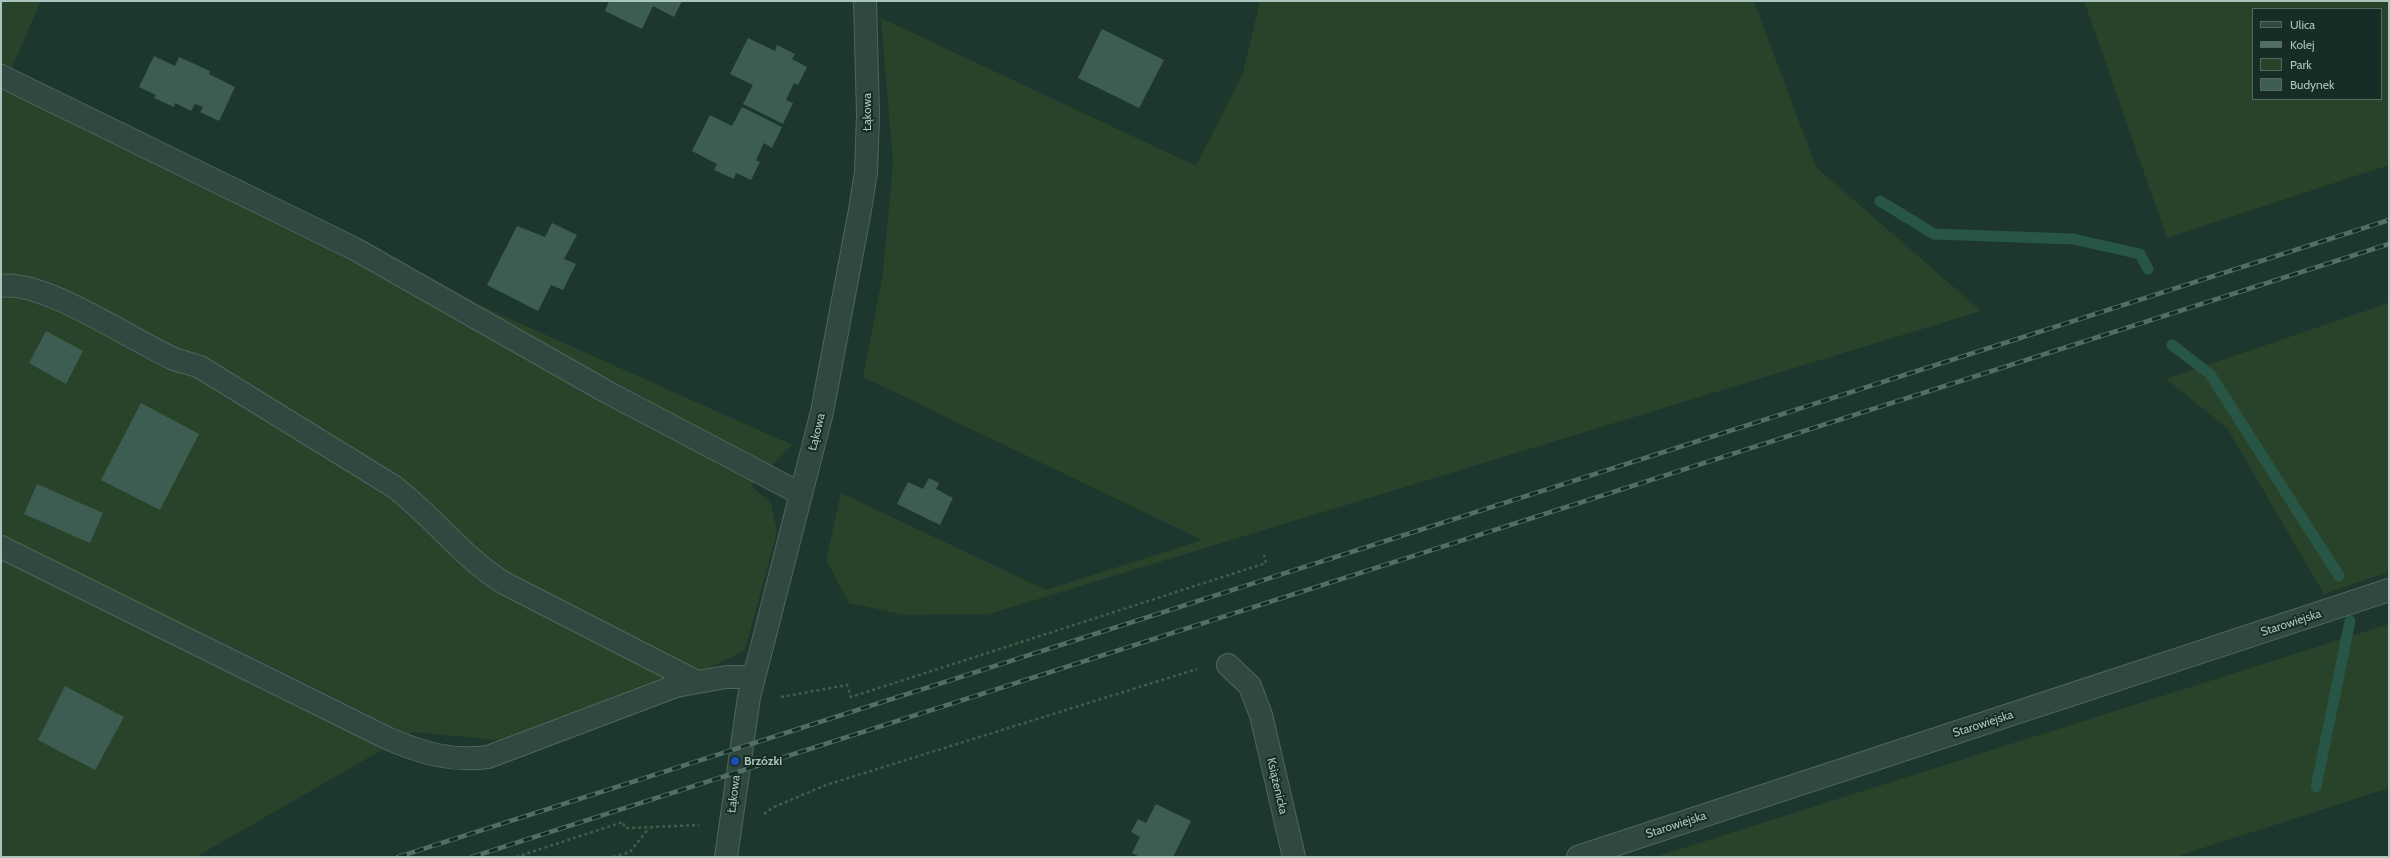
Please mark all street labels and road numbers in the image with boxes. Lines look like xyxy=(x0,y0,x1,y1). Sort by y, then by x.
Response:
street label: Łąkowa xyxy=(860,93,874,131)
street label: Łąkowa xyxy=(805,412,829,452)
street label: Starowiejska xyxy=(2259,606,2323,640)
street label: Starowiejska xyxy=(1951,707,2015,741)
street label: Książenicka xyxy=(1264,756,1290,816)
street label: Łąkowa xyxy=(725,774,743,814)
street label: Starowiejska xyxy=(1644,808,1708,842)

